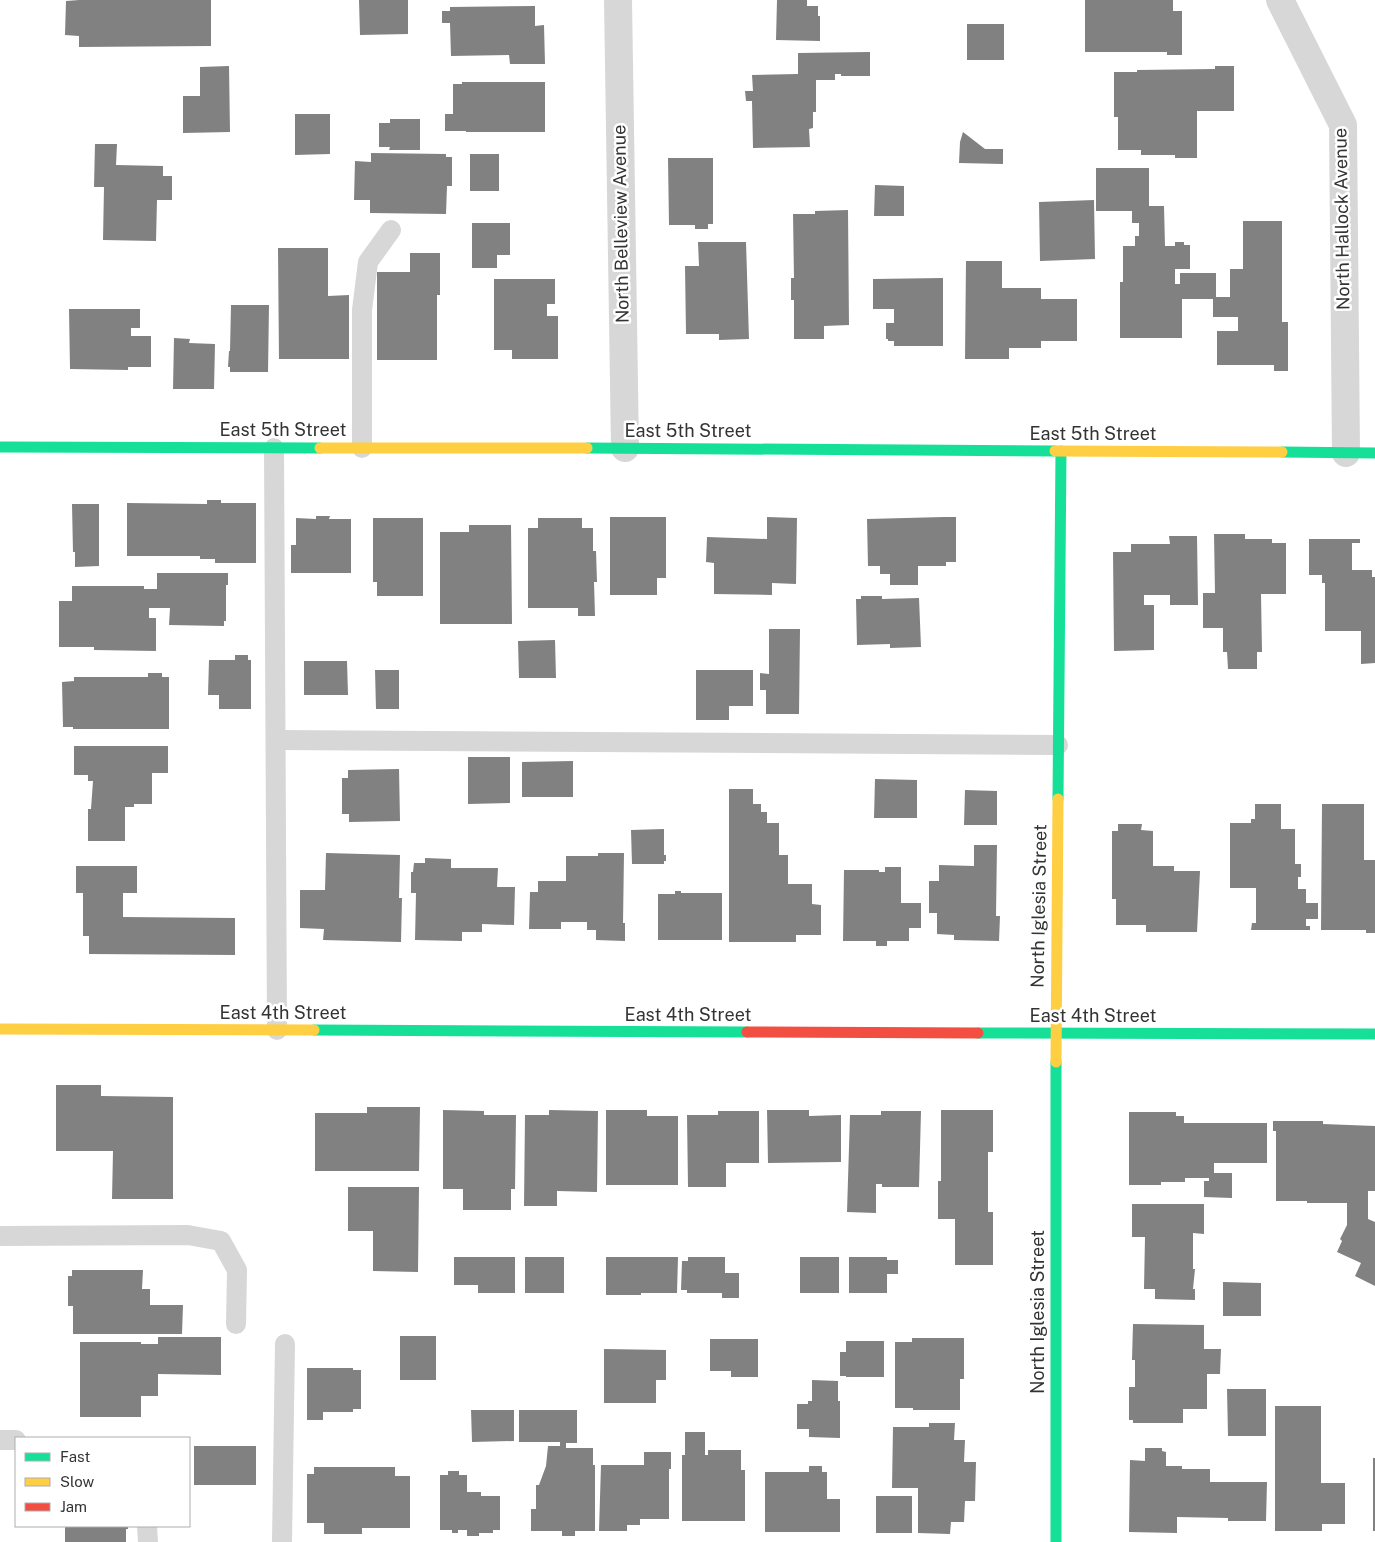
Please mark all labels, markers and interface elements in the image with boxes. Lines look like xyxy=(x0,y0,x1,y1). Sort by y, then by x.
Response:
street label: North Belleview Avenue xyxy=(608,125,633,323)
street label: North Hallock Avenue xyxy=(1329,128,1354,310)
street label: East 5th Street xyxy=(219,419,347,440)
street label: East 5th Street xyxy=(624,420,752,441)
street label: East 5th Street xyxy=(1029,423,1157,444)
street label: North Iglesia Street xyxy=(1027,824,1050,988)
street label: East 4th Street xyxy=(220,1002,346,1023)
street label: East 4th Street xyxy=(625,1004,751,1025)
street label: East 4th Street xyxy=(1030,1005,1156,1026)
street label: North Iglesia Street xyxy=(1027,1230,1048,1394)
legend xyxy=(15,1437,190,1527)
text: Fast xyxy=(60,1448,90,1465)
text: Slow xyxy=(60,1473,95,1490)
text: Jam xyxy=(60,1498,87,1515)

